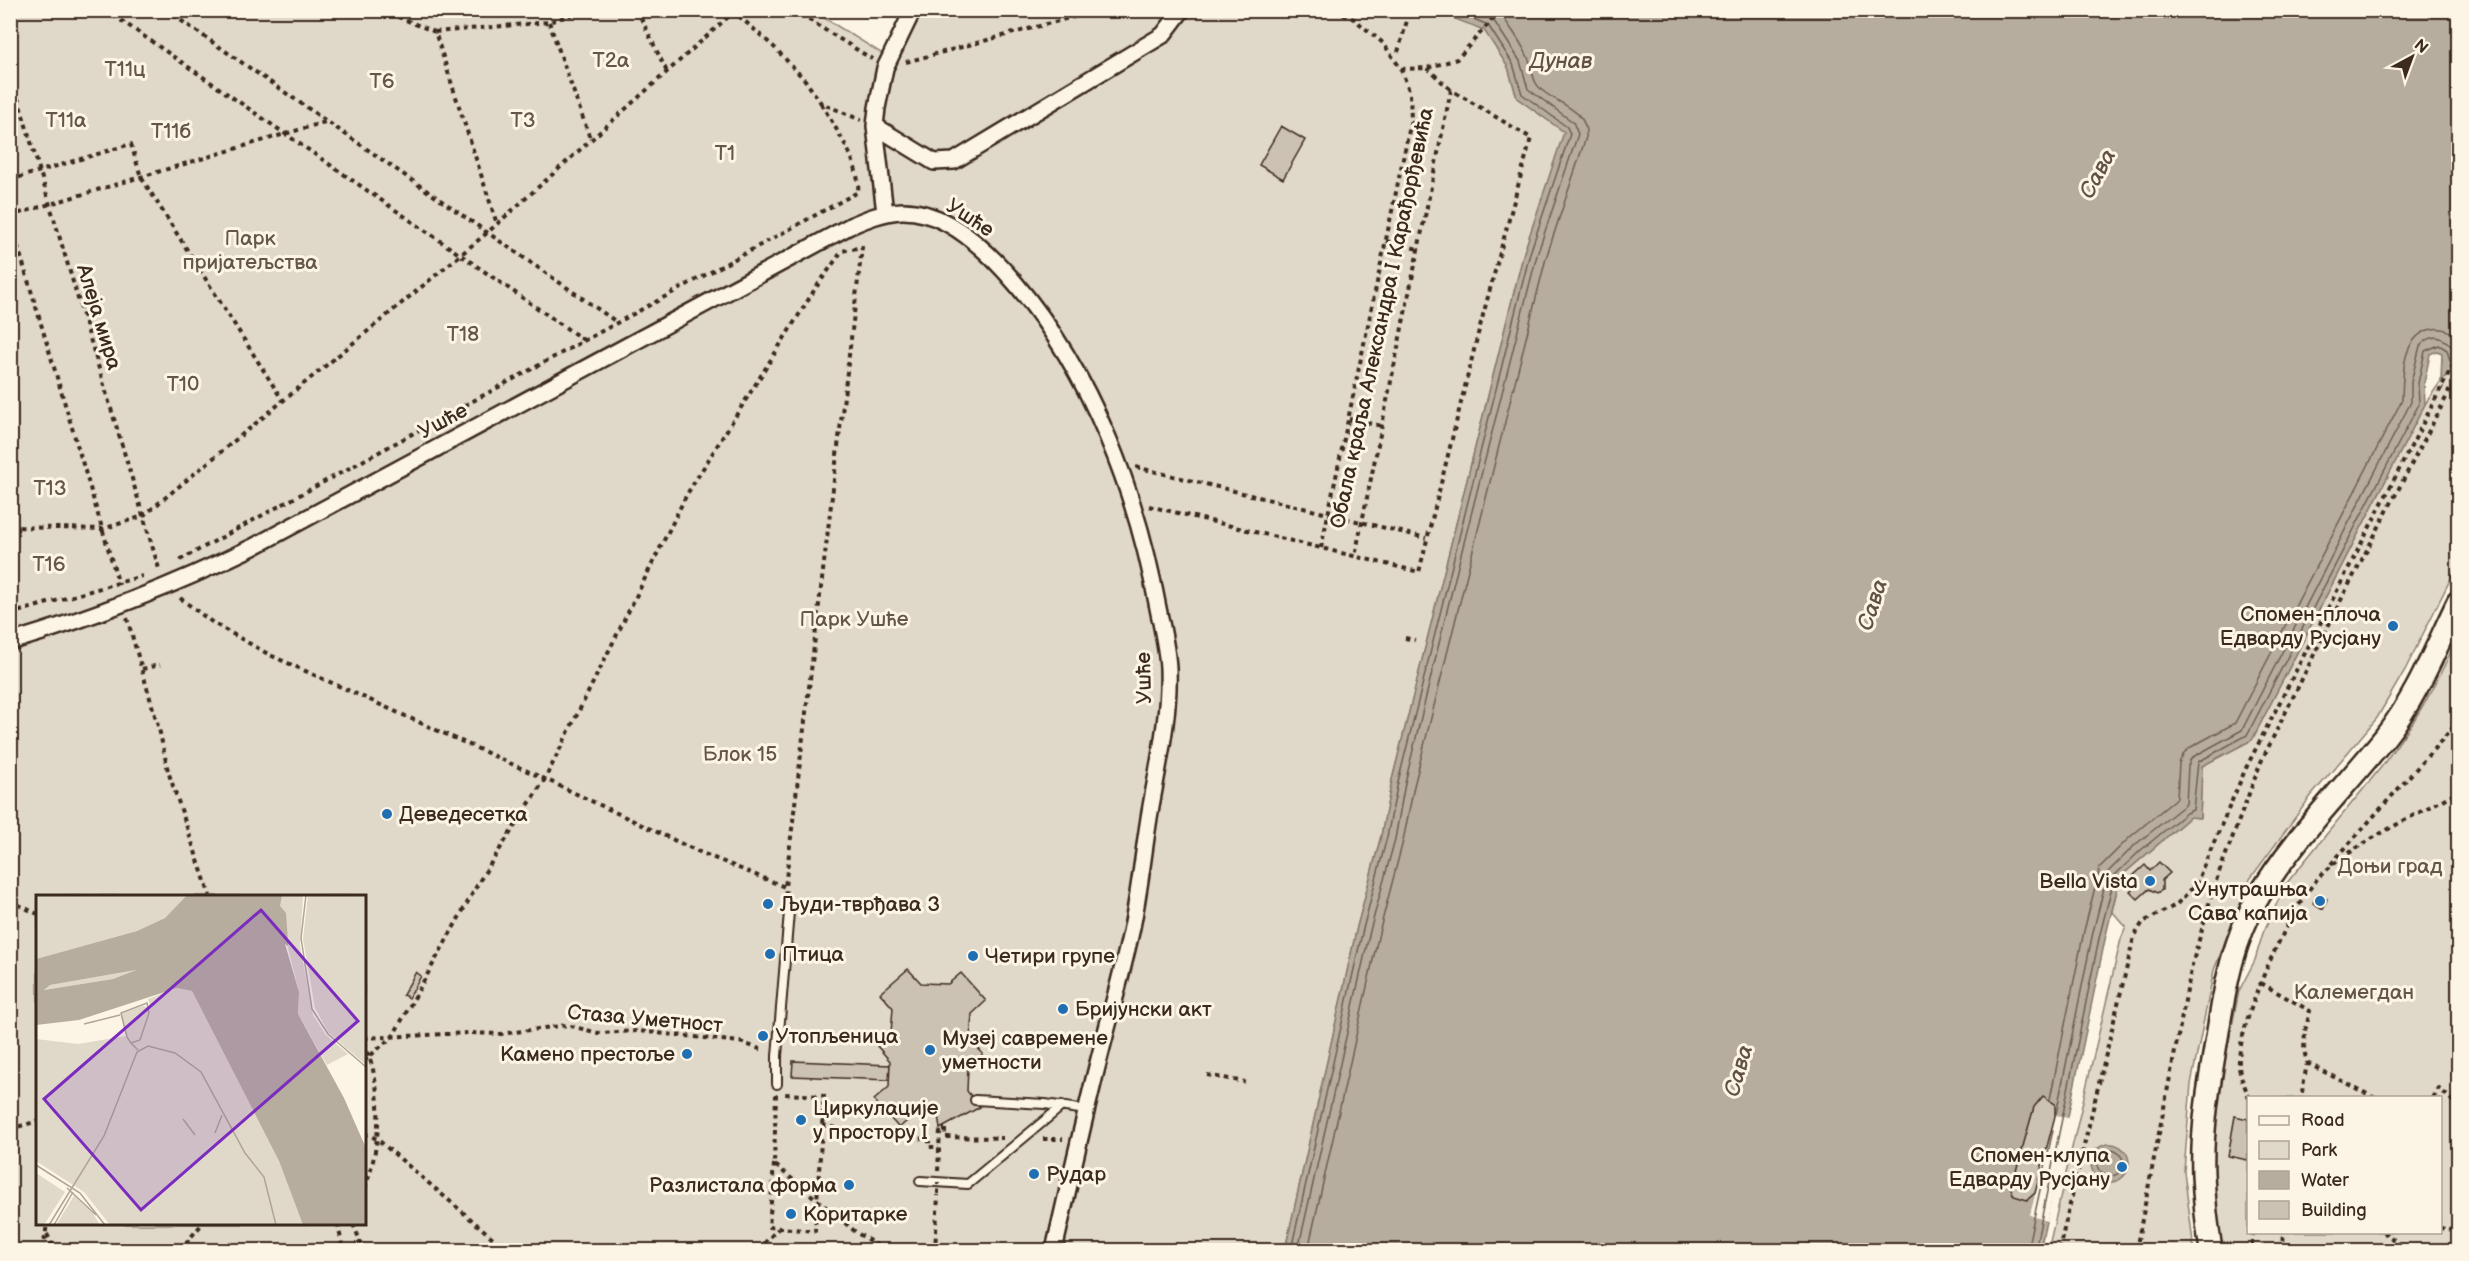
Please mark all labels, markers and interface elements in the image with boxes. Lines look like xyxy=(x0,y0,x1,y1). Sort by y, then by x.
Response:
north arrow xyxy=(2382,27,2442,87)
text: N xyxy=(2410,36,2432,58)
park label: Т2а xyxy=(592,48,630,73)
water label: Дунав xyxy=(1528,48,1593,75)
park label: Т11ц xyxy=(105,57,145,82)
park label: Т6 xyxy=(369,69,395,94)
street label: Обала краља Александра I Карађорђевића xyxy=(1325,105,1439,531)
park label: Т11а xyxy=(46,108,87,133)
park label: Т3 xyxy=(510,108,536,133)
park label: Т11б xyxy=(151,119,191,144)
park label: Т1 xyxy=(715,141,735,166)
water label: Сава xyxy=(2074,144,2122,204)
street label: Ушће xyxy=(941,193,999,243)
park label: Парк пријатељства xyxy=(182,226,318,275)
street label: Алеја мира xyxy=(71,260,127,373)
park label: Т18 xyxy=(447,322,479,347)
park label: Т10 xyxy=(167,372,199,397)
street label: Ушће xyxy=(414,398,472,444)
park label: Т13 xyxy=(33,476,67,501)
park label: Т16 xyxy=(32,552,66,577)
water label: Сава xyxy=(1852,576,1894,634)
place label: Спомен-плоча Едварду Русјану xyxy=(2220,602,2382,651)
park label: Парк Ушће xyxy=(800,607,909,632)
marker: Спомен-плоча Едварду Русјану xyxy=(2386,619,2400,633)
street label: Ушће xyxy=(1131,651,1157,704)
park label: Блок 15 xyxy=(703,742,777,767)
place label: Деведесетка xyxy=(399,802,528,827)
marker: Деведесетка xyxy=(380,807,394,821)
park label: Доњи град xyxy=(2338,854,2443,879)
place label: Bella Vista xyxy=(2039,869,2138,894)
marker: Bella Vista xyxy=(2143,874,2157,888)
place label: Унутрашња Сава капија xyxy=(2188,877,2309,926)
place label: Људи-тврђава 3 xyxy=(779,892,940,917)
marker: Унутрашња Сава капија xyxy=(2313,894,2327,908)
inset map xyxy=(36,895,366,1225)
marker: Људи-тврђава 3 xyxy=(761,897,775,911)
place label: Птица xyxy=(782,942,845,967)
place label: Четири групе xyxy=(985,944,1115,969)
marker: Птица xyxy=(763,947,777,961)
marker: Четири групе xyxy=(966,949,980,963)
park label: Калемегдан xyxy=(2294,980,2414,1005)
place label: Бријунски акт xyxy=(1075,997,1212,1022)
street label: Стаза Уметност xyxy=(566,1000,724,1038)
marker: Бријунски акт xyxy=(1056,1002,1070,1016)
place label: Утопљеница xyxy=(775,1024,899,1049)
place label: Музеј савремене уметности xyxy=(942,1026,1108,1075)
marker: Утопљеница xyxy=(756,1029,770,1043)
place label: Камено престоље xyxy=(500,1042,675,1067)
water label: Сава xyxy=(1719,1042,1759,1100)
marker: Музеј савремене уметности xyxy=(923,1043,937,1057)
marker: Камено престоље xyxy=(680,1047,694,1061)
place label: Циркулације у простору I xyxy=(813,1096,939,1145)
legend xyxy=(2247,1096,2442,1234)
text: Road xyxy=(2301,1110,2345,1131)
marker: Циркулације у простору I xyxy=(794,1113,808,1127)
text: Park xyxy=(2301,1140,2337,1161)
place label: Спомен-клупа Едварду Русјану xyxy=(1949,1143,2111,1192)
marker: Спомен-клупа Едварду Русјану xyxy=(2115,1160,2129,1174)
place label: Рудар xyxy=(1046,1162,1106,1187)
marker: Рудар xyxy=(1027,1167,1041,1181)
text: Water xyxy=(2301,1170,2349,1191)
place label: Разлистала форма xyxy=(649,1173,838,1198)
marker: Разлистала форма xyxy=(842,1178,856,1192)
text: Building xyxy=(2301,1200,2367,1221)
place label: Коритарке xyxy=(803,1202,908,1227)
marker: Коритарке xyxy=(784,1207,798,1221)

